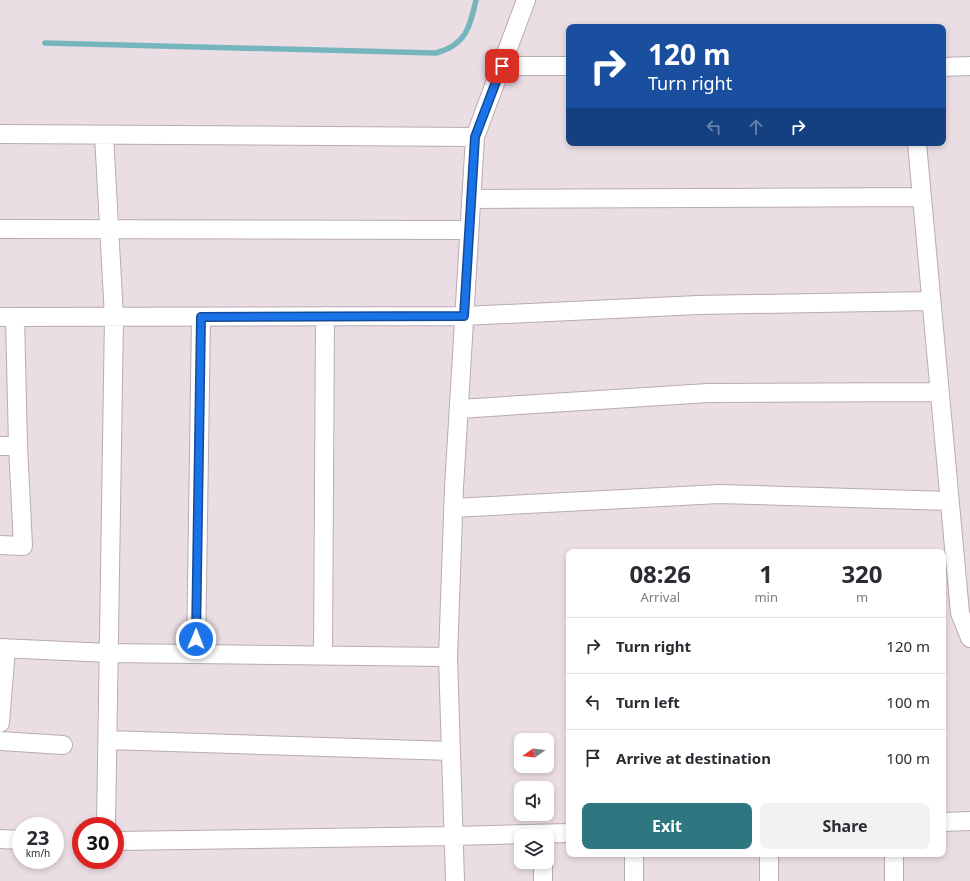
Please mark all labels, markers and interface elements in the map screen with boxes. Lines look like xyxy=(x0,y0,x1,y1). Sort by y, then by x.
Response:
text: 120 m xyxy=(648,35,731,73)
icon: right xyxy=(582,40,634,92)
pin xyxy=(485,49,519,83)
icon: arrive xyxy=(491,55,513,77)
text: Turn right xyxy=(648,71,732,95)
icon: left xyxy=(703,116,725,138)
icon: ahead xyxy=(745,116,767,138)
icon: right xyxy=(787,116,809,138)
text: 08:26 xyxy=(629,557,691,590)
text: 1 xyxy=(759,557,773,590)
text: 320 xyxy=(841,557,883,590)
text: Arrival xyxy=(640,588,680,606)
text: min xyxy=(754,588,778,606)
text: m xyxy=(856,588,868,606)
position arrow xyxy=(175,618,217,660)
icon: right xyxy=(582,635,604,657)
text: Turn right xyxy=(616,636,691,656)
text: 120 m xyxy=(886,636,930,656)
icon: left xyxy=(582,691,604,713)
text: Turn left xyxy=(616,692,680,712)
text: 100 m xyxy=(886,692,930,712)
north arrow xyxy=(514,733,554,773)
map controls xyxy=(514,733,554,869)
icon: arrive xyxy=(582,747,604,769)
text: Arrive at destination xyxy=(616,748,771,768)
text: 100 m xyxy=(886,748,930,768)
button: sound xyxy=(514,781,554,821)
button: Exit xyxy=(582,803,752,849)
button: Share xyxy=(760,803,930,849)
speed limit sign: 30 xyxy=(72,817,124,869)
text: 23 xyxy=(27,824,49,851)
button: layers xyxy=(514,829,554,869)
text: km/h xyxy=(26,846,50,860)

